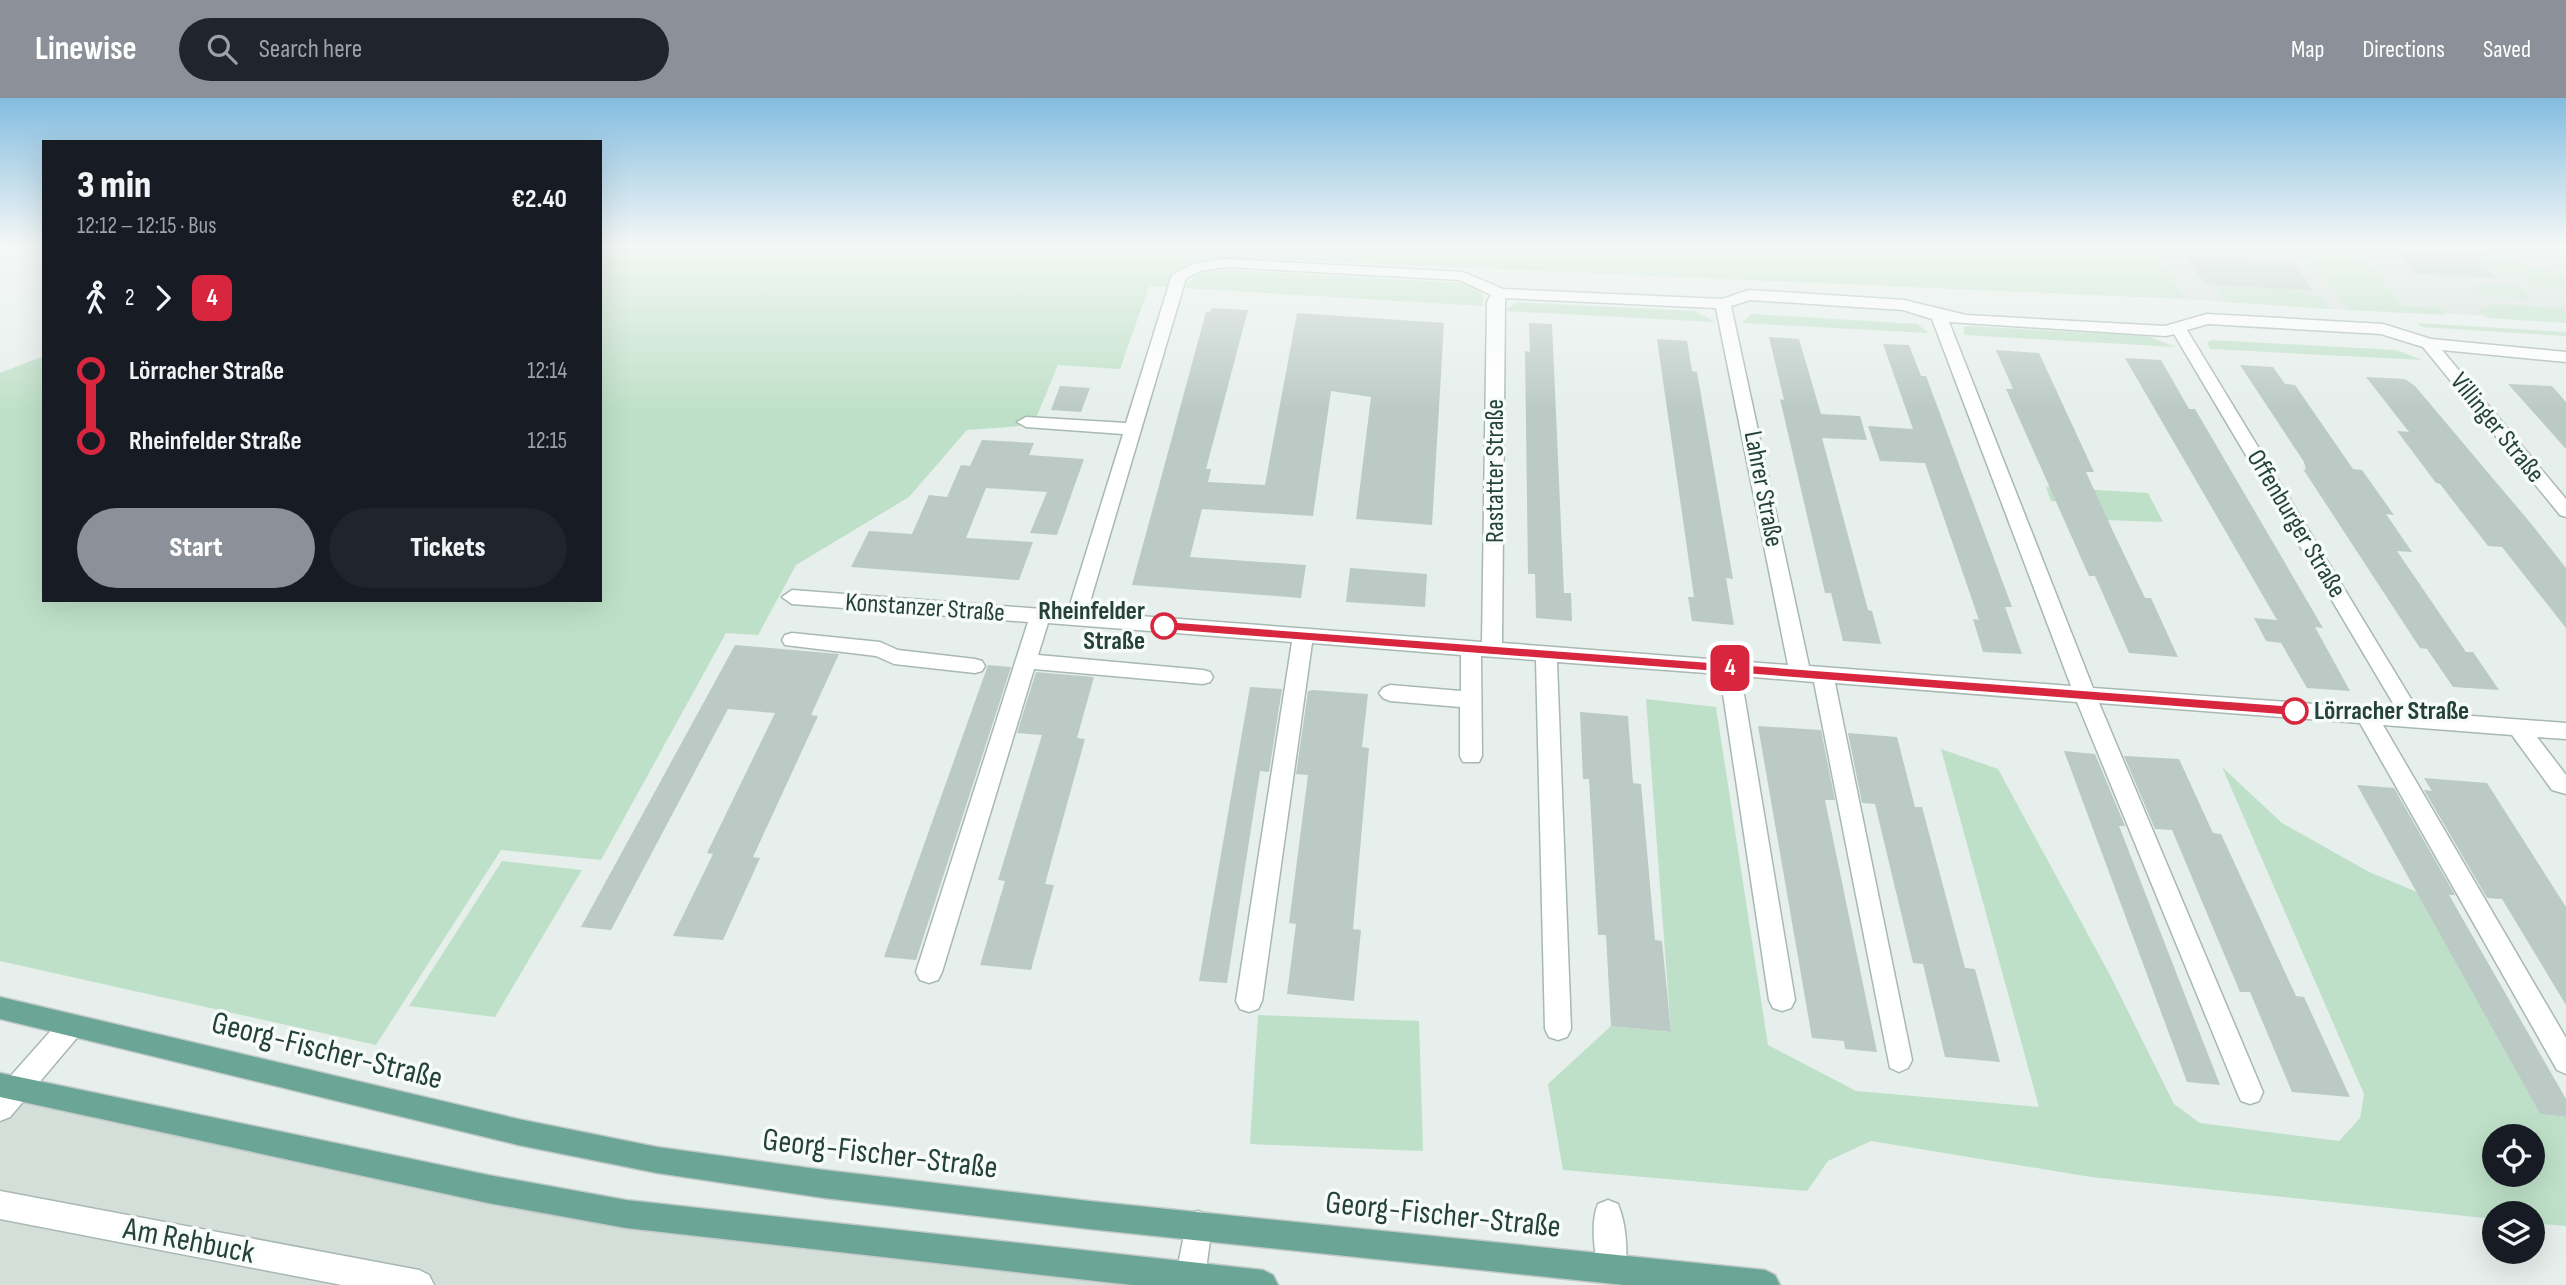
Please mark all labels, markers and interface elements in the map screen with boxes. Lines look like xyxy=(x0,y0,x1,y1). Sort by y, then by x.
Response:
search box xyxy=(179,18,669,81)
text: Linewise xyxy=(35,29,137,69)
icon: search xyxy=(203,30,241,68)
text: Search here xyxy=(259,34,362,65)
text: Map xyxy=(2291,35,2324,64)
text: Directions xyxy=(2362,35,2445,64)
text: Saved xyxy=(2483,35,2531,64)
text: 3 min xyxy=(77,163,151,208)
text: €2.40 xyxy=(511,184,567,215)
text: 12:12 – 12:15 · Bus xyxy=(77,212,216,240)
icon: walk xyxy=(77,279,115,317)
icon: forward xyxy=(144,279,182,317)
text: 4 xyxy=(206,283,218,312)
text: 2 xyxy=(125,284,134,312)
text: Lörracher Straße xyxy=(129,356,284,387)
text: 12:14 xyxy=(527,357,567,385)
street label: Villinger Straße xyxy=(2443,367,2551,489)
street label: Rastatter Straße xyxy=(1480,399,1511,543)
text: Rheinfelder Straße xyxy=(129,426,302,457)
text: 12:15 xyxy=(528,427,567,455)
street label: Lahrer Straße xyxy=(1737,428,1789,550)
street label: Offenburger Straße xyxy=(2240,444,2352,604)
button: Start xyxy=(77,508,315,588)
button: Tickets xyxy=(329,508,567,588)
street label: Konstanzer Straße xyxy=(844,587,1006,629)
place label: Rheinfelder Straße xyxy=(1038,596,1145,657)
marker: Rheinfelder Straße xyxy=(1151,613,1177,639)
line badge: 4 xyxy=(1707,645,1753,691)
text: 4 xyxy=(1724,653,1736,682)
place label: Lörracher Straße xyxy=(2314,696,2469,727)
marker: Lörracher Straße xyxy=(2282,698,2308,724)
street label: Georg-Fischer-Straße xyxy=(208,1003,446,1099)
street label: Georg-Fischer-Straße xyxy=(760,1120,1000,1188)
map controls xyxy=(2482,1124,2545,1264)
button: locate xyxy=(2482,1124,2545,1187)
street label: Georg-Fischer-Straße xyxy=(1323,1183,1563,1247)
button: layers xyxy=(2482,1201,2545,1264)
street label: Am Rehbuck xyxy=(119,1209,258,1273)

